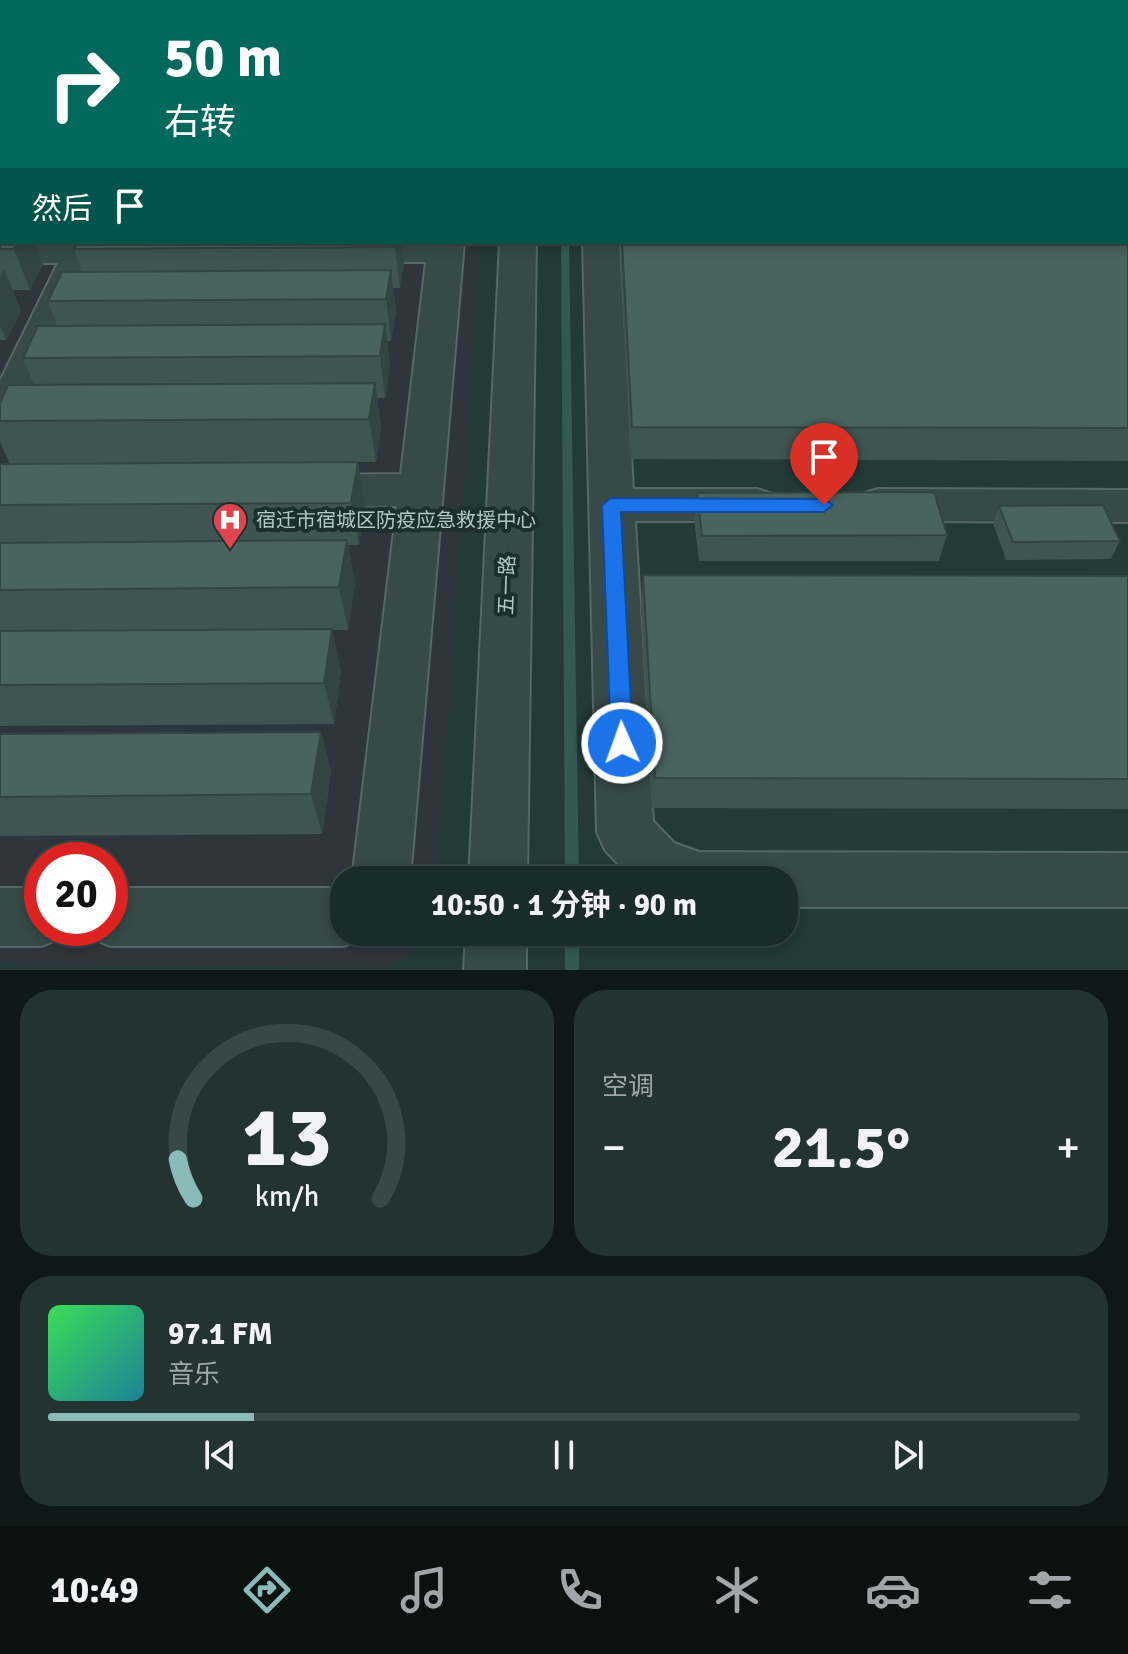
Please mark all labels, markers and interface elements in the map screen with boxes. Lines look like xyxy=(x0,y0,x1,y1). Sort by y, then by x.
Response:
text: 50 m xyxy=(164,23,282,92)
icon: right xyxy=(32,32,136,136)
text: 右转 xyxy=(164,100,236,145)
icon: arrive xyxy=(108,184,152,228)
text: 然后 xyxy=(32,191,92,228)
pin xyxy=(790,423,858,505)
icon: arrive xyxy=(802,435,846,479)
hospital icon: 宿迁市宿城区防疫应急救援中心 xyxy=(211,501,249,551)
place label: 宿迁市宿城区防疫应急救援中心 xyxy=(256,508,536,533)
street label: 五一路 xyxy=(493,555,521,615)
position arrow xyxy=(580,701,664,785)
speed limit sign: 20 xyxy=(24,842,128,946)
text: 10:50 · 1 分钟 · 90 m xyxy=(431,887,697,924)
text: 空调 xyxy=(602,1071,654,1103)
text: 13 xyxy=(242,1087,332,1189)
text: 21.5° xyxy=(772,1111,910,1185)
text: − xyxy=(602,1121,626,1175)
text: + xyxy=(1056,1121,1080,1175)
text: km/h xyxy=(255,1179,319,1214)
text: 97.1 FM xyxy=(168,1316,273,1353)
text: 音乐 xyxy=(168,1359,220,1391)
icon: previous xyxy=(198,1433,242,1477)
icon: pause xyxy=(542,1433,586,1477)
icon: next xyxy=(886,1433,930,1477)
icon: directions xyxy=(239,1562,295,1618)
icon: music xyxy=(396,1562,452,1618)
icon: phone xyxy=(552,1562,608,1618)
icon: climate xyxy=(709,1562,765,1618)
icon: car xyxy=(865,1562,921,1618)
icon: filters xyxy=(1022,1562,1078,1618)
text: 10:49 xyxy=(50,1568,139,1613)

